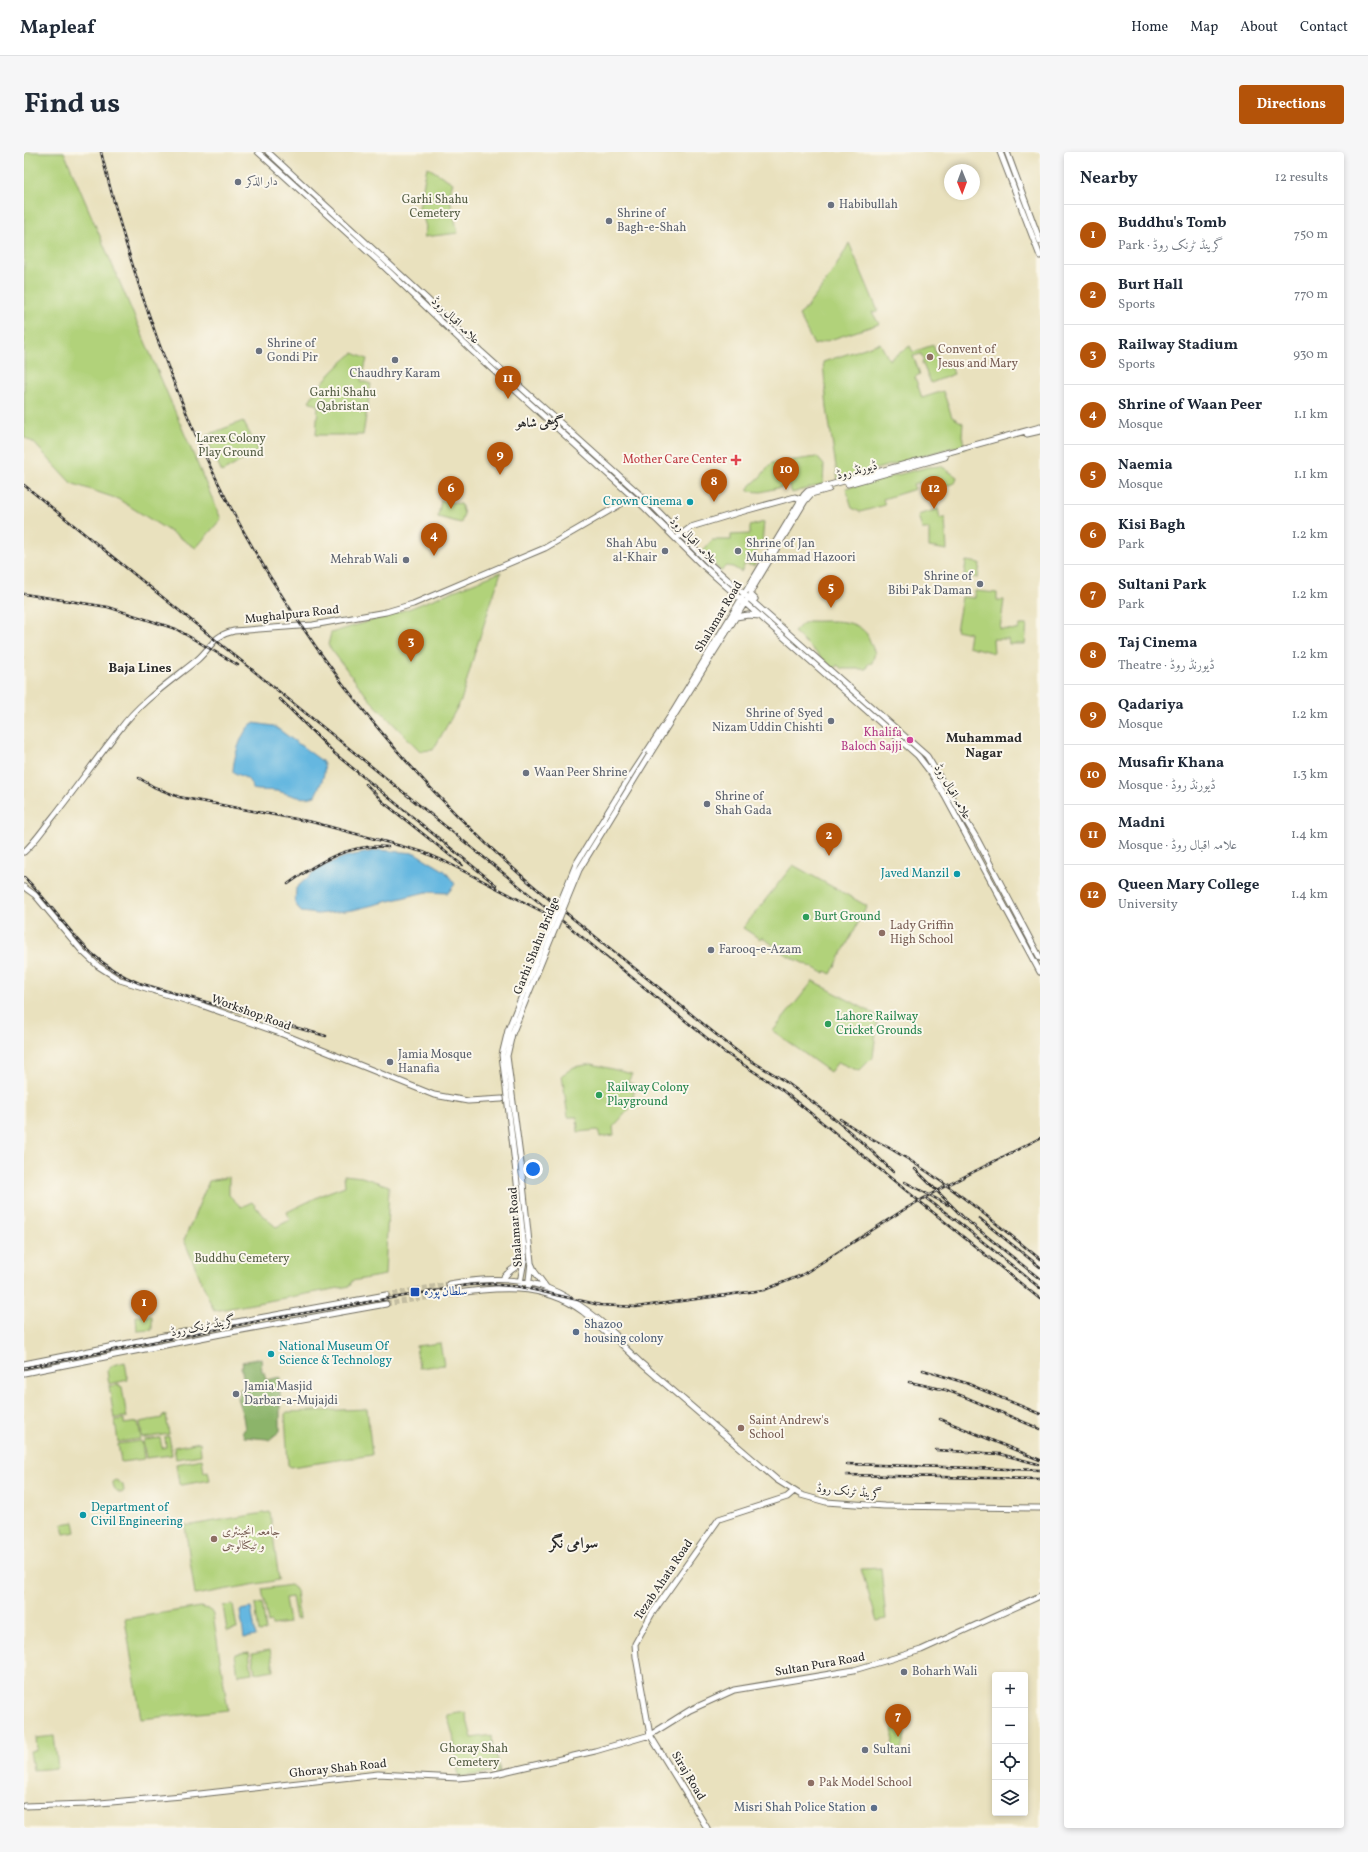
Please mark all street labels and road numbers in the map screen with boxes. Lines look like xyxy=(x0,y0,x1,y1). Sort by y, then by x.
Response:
street label: علامہ اقبال روڈ xyxy=(427,294,483,348)
street label: ڈیورنڈ روڈ xyxy=(835,458,879,484)
street label: علامہ اقبال روڈ xyxy=(666,514,721,569)
street label: Shalamar Road xyxy=(691,578,747,656)
street label: Mughalpura Road xyxy=(244,602,340,628)
street label: علامہ اقبال روڈ xyxy=(930,761,974,823)
street label: Garhi Shahu Bridge xyxy=(510,895,564,997)
street label: Workshop Road xyxy=(209,991,293,1035)
street label: Shalamar Road xyxy=(505,1186,527,1268)
street label: گرینڈ ٹرنک روڈ xyxy=(169,1312,237,1341)
street label: گرینڈ ٹرنک روڈ xyxy=(816,1480,883,1503)
street label: Tezab Ahata Road xyxy=(631,1536,697,1623)
street label: Sultan Pura Road xyxy=(774,1649,866,1681)
street label: Siraj Road xyxy=(667,1749,709,1804)
street label: Ghoray Shah Road xyxy=(288,1756,388,1782)

